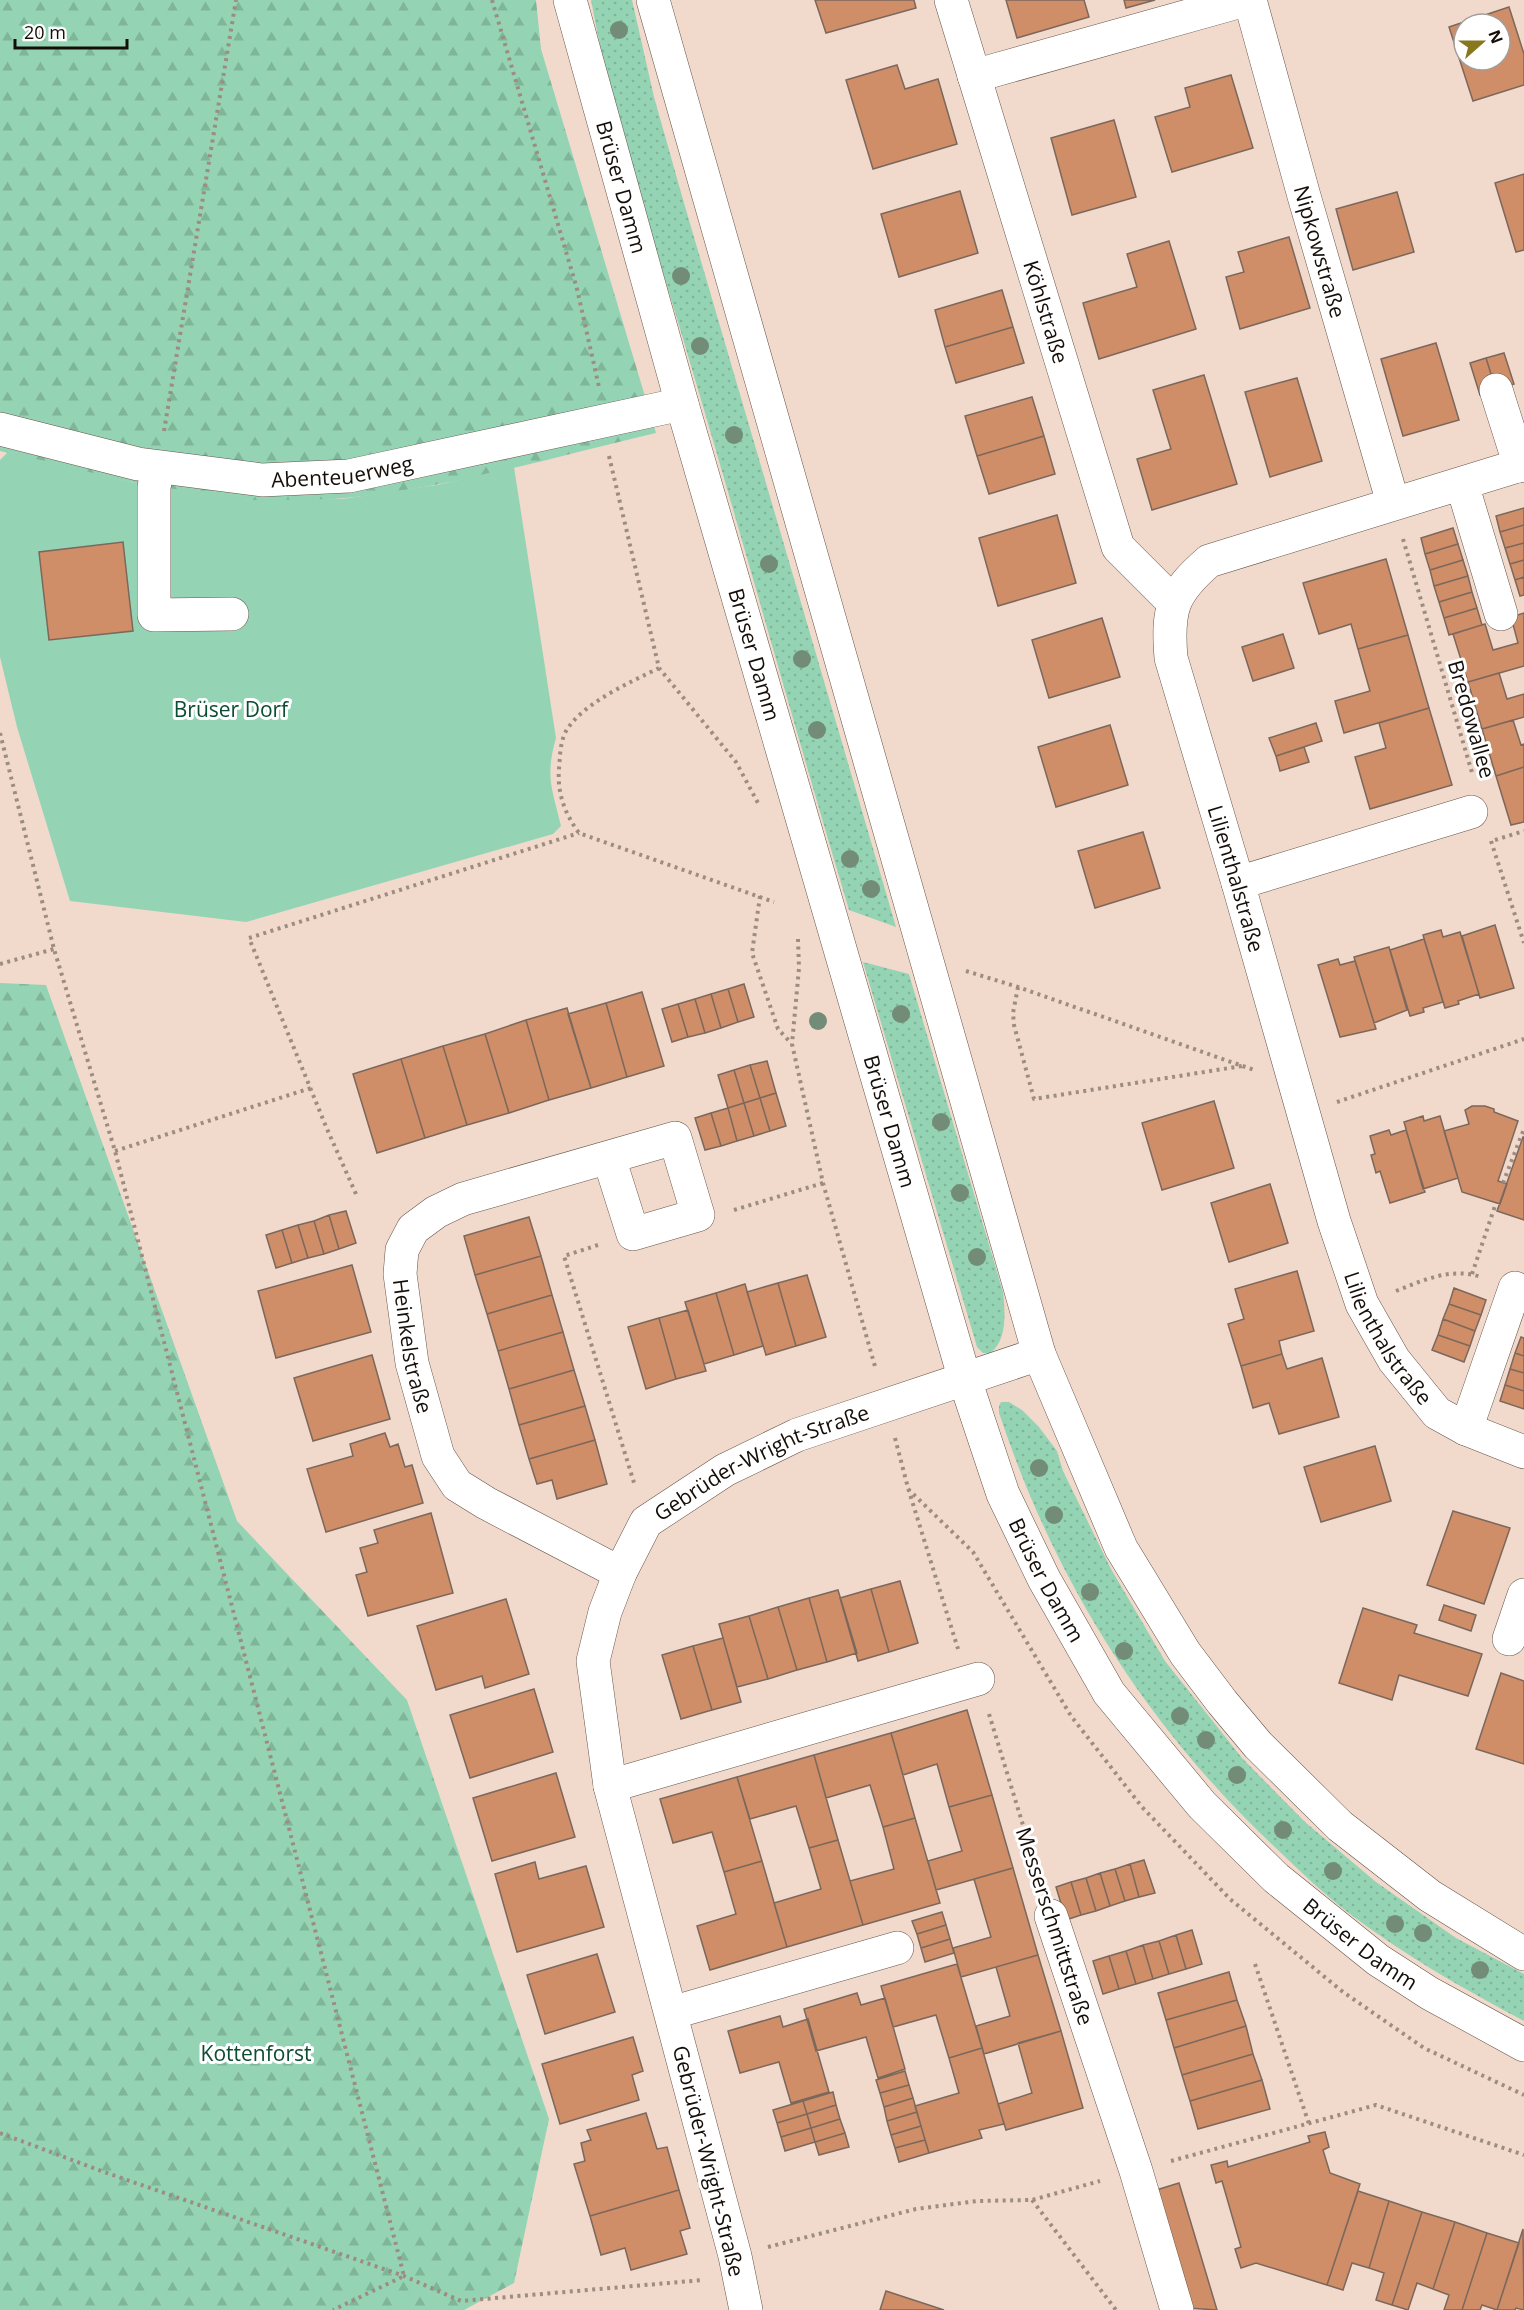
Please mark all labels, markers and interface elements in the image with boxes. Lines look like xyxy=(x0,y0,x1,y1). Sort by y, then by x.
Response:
scale bar xyxy=(15,12,128,50)
north arrow xyxy=(1452,12,1512,72)
text: 20 m xyxy=(24,20,66,44)
text: N xyxy=(1483,27,1509,47)
street label: Brüser Damm xyxy=(590,117,654,257)
street label: Nipkowstraße xyxy=(1288,182,1353,321)
street label: Köhlstraße xyxy=(1017,257,1075,367)
street label: Abenteuerweg xyxy=(271,449,415,494)
street label: Brüser Damm xyxy=(722,585,787,724)
street label: Bredowallee xyxy=(1442,657,1502,781)
park label: Brüser Dorf xyxy=(174,695,290,723)
street label: Lilienthalstraße xyxy=(1202,802,1271,955)
street label: Brüser Damm xyxy=(857,1052,922,1191)
street label: Lilienthalstraße xyxy=(1338,1268,1439,1410)
street label: Heinkelstraße xyxy=(387,1277,439,1416)
street label: Gebrüder-Wright-Straße xyxy=(648,1398,873,1527)
street label: Brüser Damm xyxy=(1003,1513,1091,1647)
street label: Messerschmittstraße xyxy=(1010,1824,1100,2028)
street label: Brüser Damm xyxy=(1298,1891,1423,1996)
park label: Kottenforst xyxy=(201,2039,311,2067)
street label: Gebrüder-Wright-Straße xyxy=(667,2043,751,2279)

